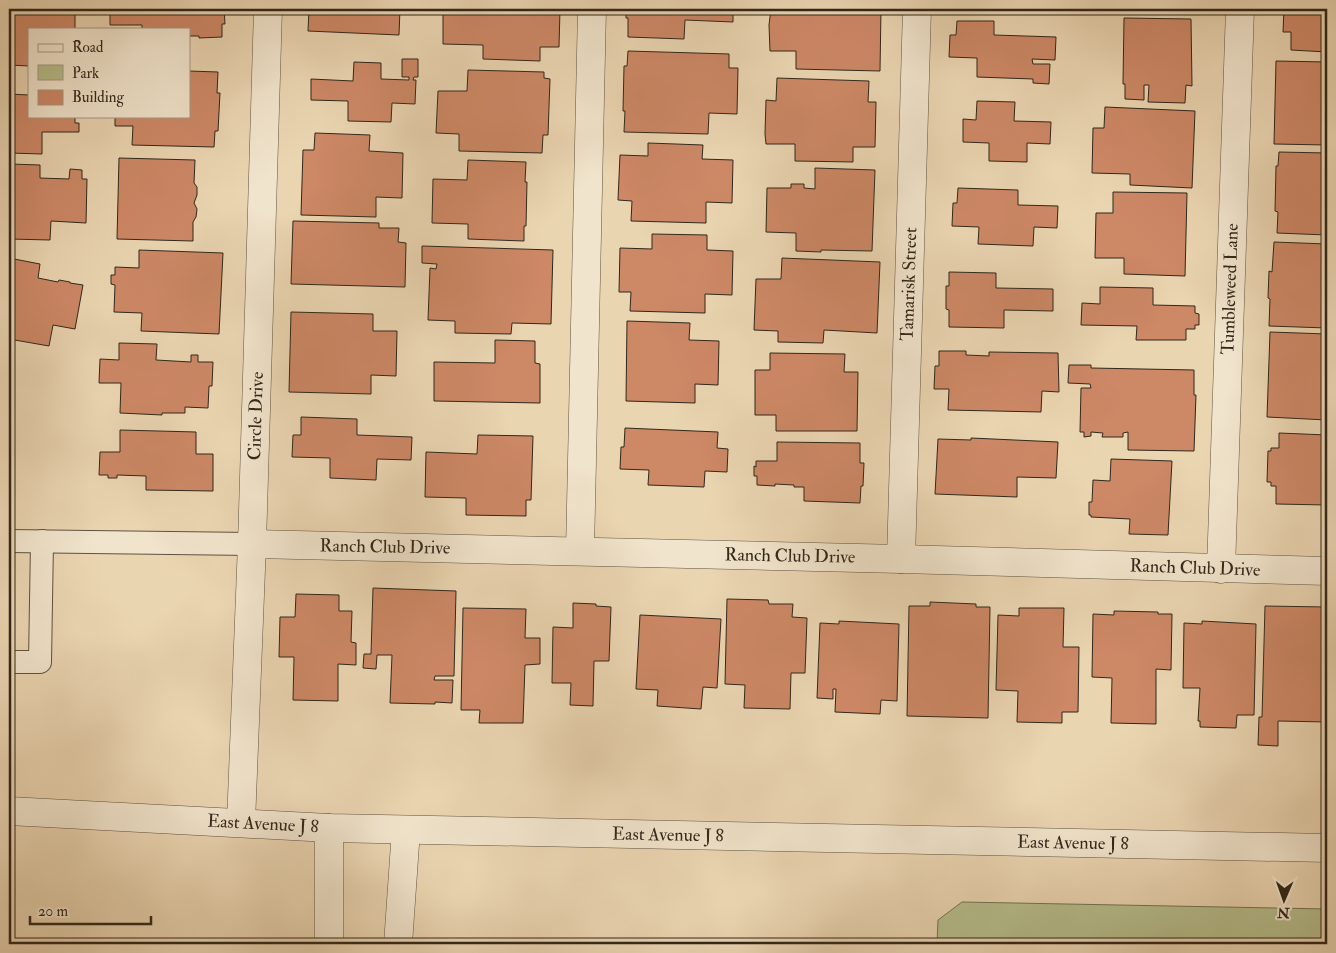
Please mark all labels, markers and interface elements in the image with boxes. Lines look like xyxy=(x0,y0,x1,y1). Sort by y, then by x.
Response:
legend xyxy=(28,28,190,118)
text: Road xyxy=(72,38,104,57)
text: Park xyxy=(72,64,99,83)
text: Building xyxy=(72,88,124,107)
street label: Tumbleweed Lane xyxy=(1216,222,1244,355)
street label: Tamarisk Street xyxy=(896,227,922,341)
street label: Circle Drive xyxy=(243,371,269,461)
street label: Ranch Club Drive xyxy=(319,534,451,560)
street label: Ranch Club Drive xyxy=(724,543,856,569)
street label: Ranch Club Drive xyxy=(1129,554,1261,582)
street label: East Avenue J 8 xyxy=(207,810,319,838)
street label: East Avenue J 8 xyxy=(612,823,724,847)
street label: East Avenue J 8 xyxy=(1017,831,1129,855)
north arrow xyxy=(1258,876,1308,926)
scale bar xyxy=(30,893,151,925)
text: 20 m xyxy=(38,902,68,921)
text: N xyxy=(1277,904,1291,921)

